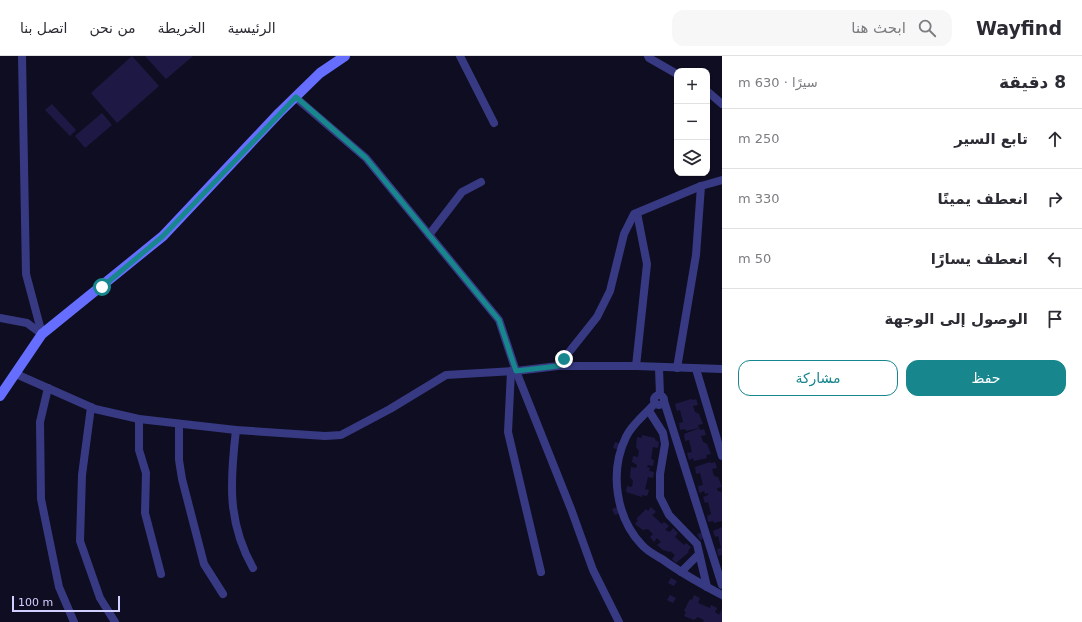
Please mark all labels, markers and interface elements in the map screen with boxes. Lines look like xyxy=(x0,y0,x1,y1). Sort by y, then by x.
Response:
search box xyxy=(672,10,952,46)
icon: search xyxy=(916,17,938,39)
text: Wayfind xyxy=(976,17,1062,39)
text: ابحث هنا xyxy=(851,19,906,37)
text: اتصل بنا xyxy=(20,20,67,36)
text: من نحن xyxy=(89,20,136,36)
text: الخريطة xyxy=(158,20,205,36)
text: الرئيسية xyxy=(227,20,276,36)
map controls xyxy=(674,68,710,176)
button: + xyxy=(674,68,710,104)
text: 8 دقيقة xyxy=(999,72,1066,92)
text: سيرًا · 630 m xyxy=(738,75,818,90)
button: − xyxy=(674,104,710,140)
icon: ahead xyxy=(1044,128,1066,150)
text: تابع السير xyxy=(954,130,1028,148)
text: 250 m xyxy=(738,131,780,146)
button: layers xyxy=(674,140,710,176)
icon: right xyxy=(1044,188,1066,210)
text: انعطف يمينًا xyxy=(937,190,1028,208)
text: 330 m xyxy=(738,191,780,206)
icon: left xyxy=(1044,248,1066,270)
text: انعطف يسارًا xyxy=(931,250,1028,268)
text: 50 m xyxy=(738,251,771,266)
route start xyxy=(93,278,111,296)
icon: arrive xyxy=(1044,308,1066,330)
text: الوصول إلى الوجهة xyxy=(885,310,1028,328)
route end xyxy=(555,350,573,368)
button: مشاركة xyxy=(738,360,898,396)
button: حفظ xyxy=(906,360,1066,396)
scale bar xyxy=(12,594,120,613)
text: 100 m xyxy=(18,596,53,609)

